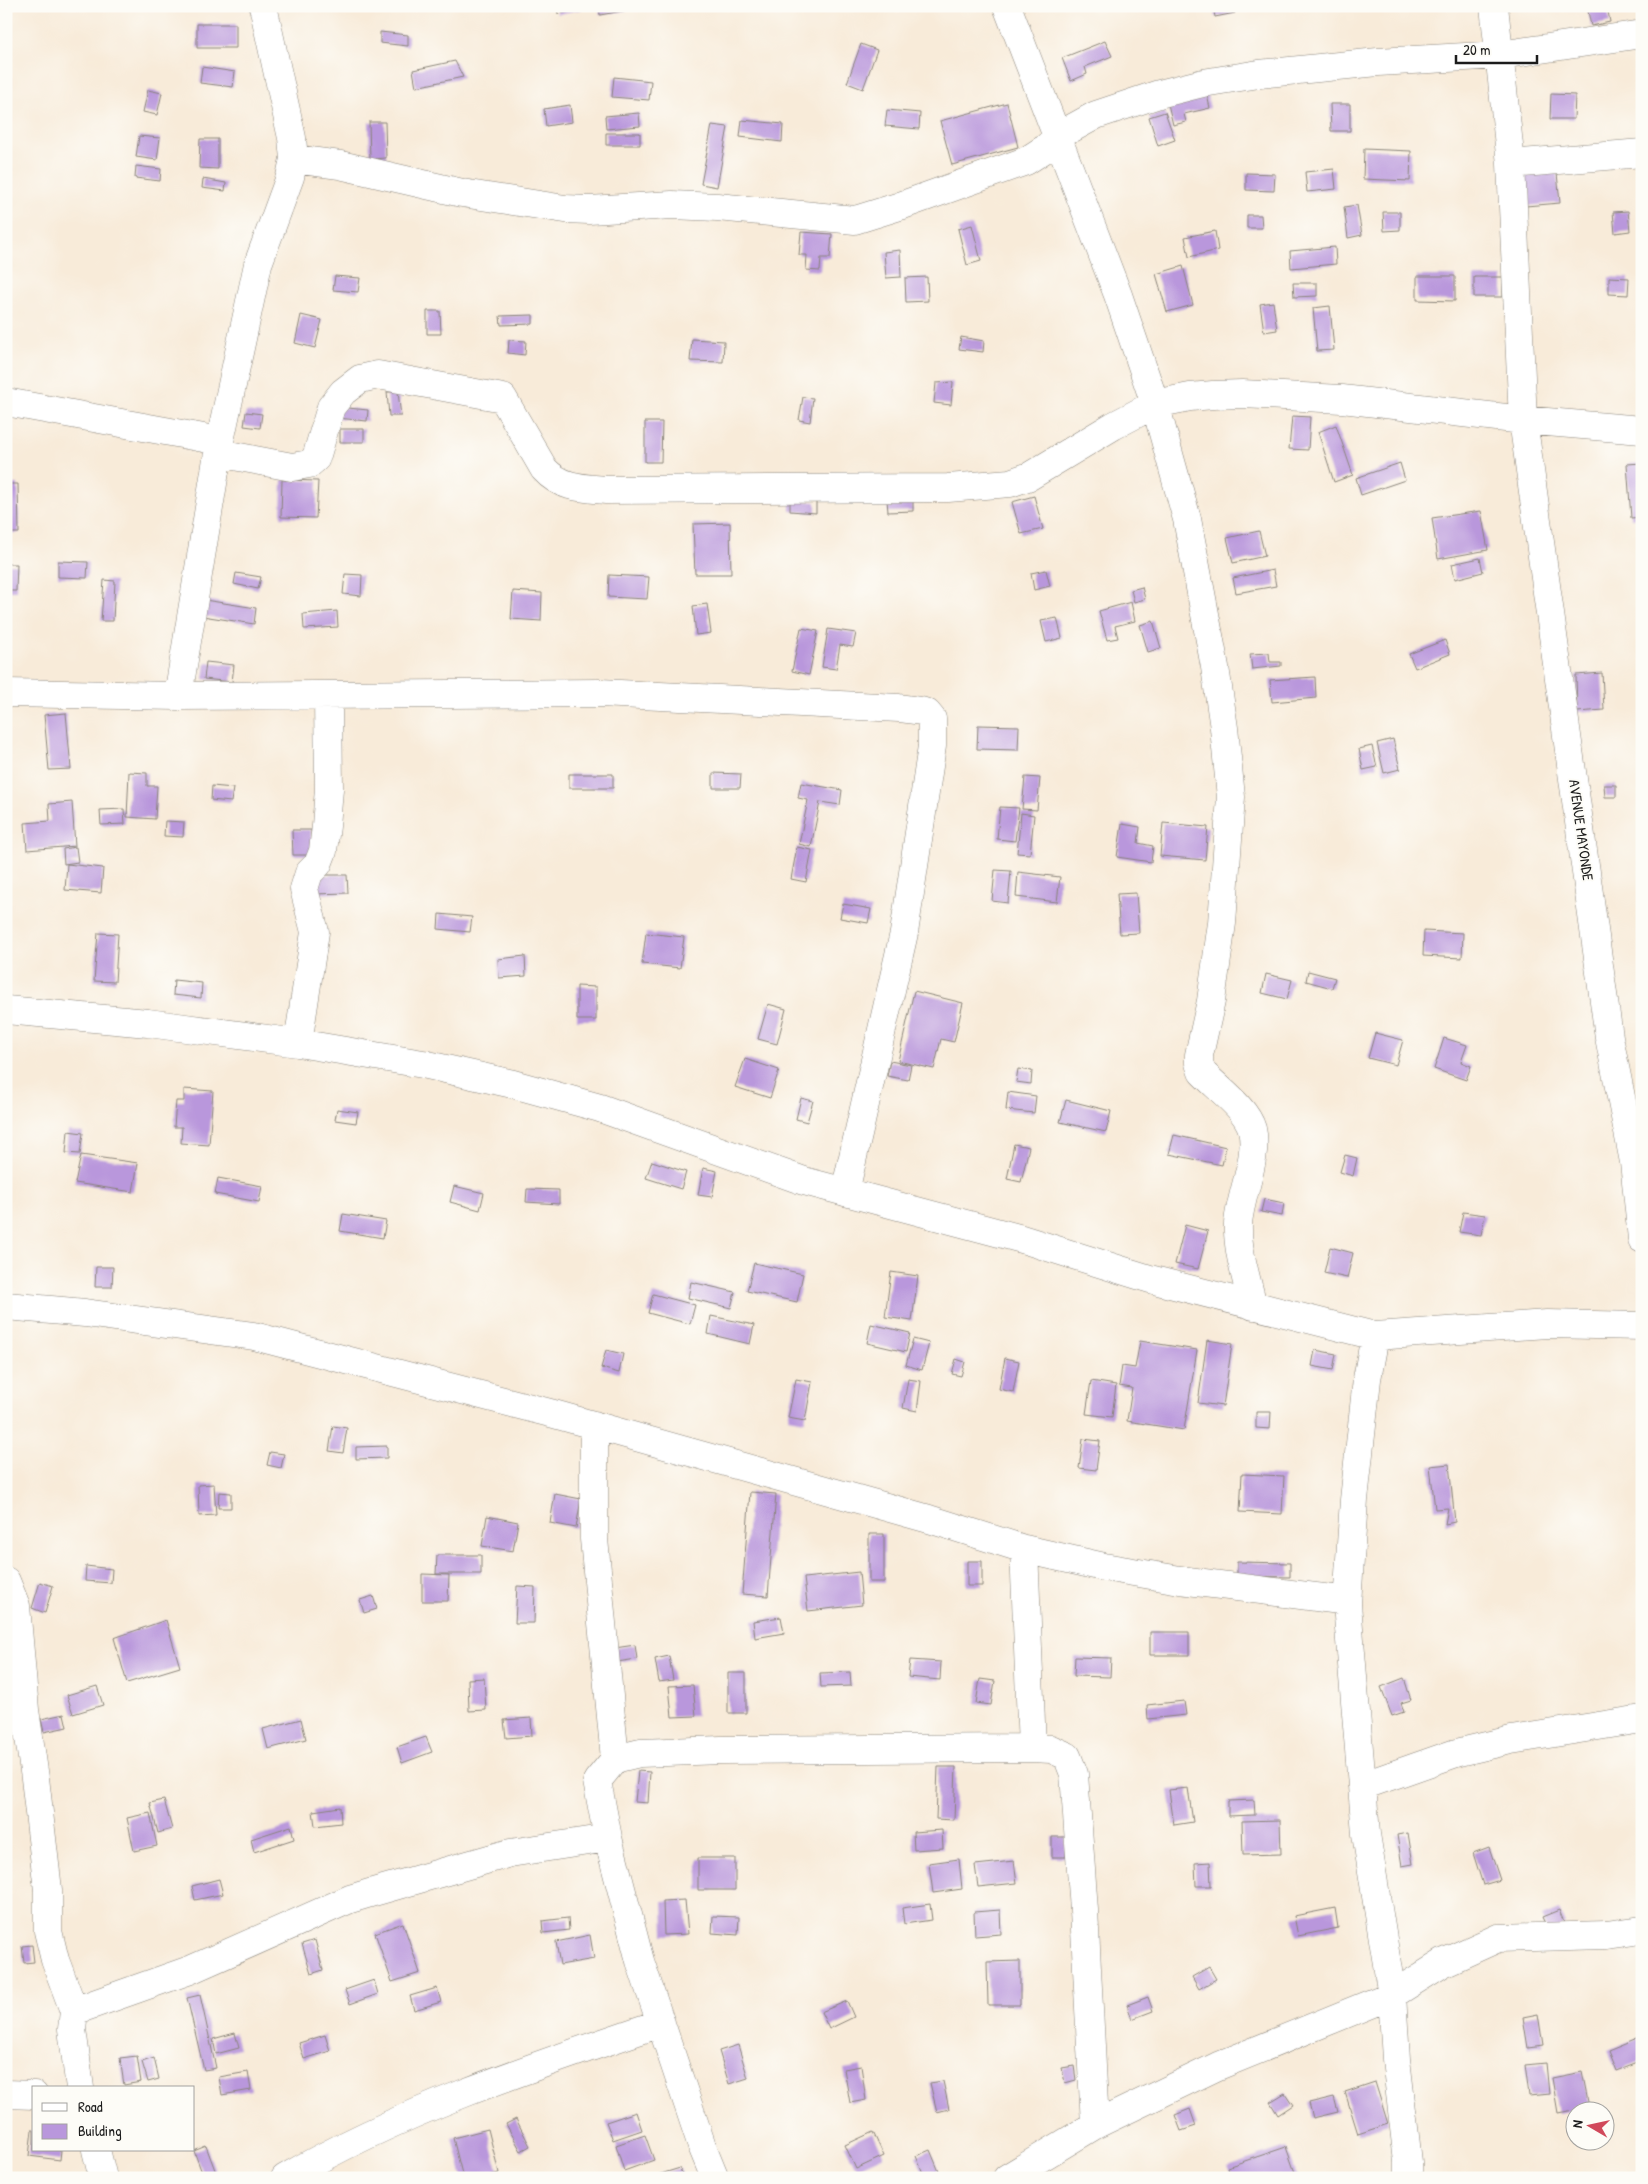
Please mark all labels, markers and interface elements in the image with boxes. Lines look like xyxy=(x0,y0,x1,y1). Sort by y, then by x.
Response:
scale bar xyxy=(1456,32,1537,64)
text: 20 m xyxy=(1463,39,1490,60)
street label: AVENUE MAYONDE xyxy=(1564,778,1599,882)
legend xyxy=(32,2086,195,2152)
text: Road xyxy=(78,2096,103,2117)
north arrow xyxy=(1566,2102,1616,2152)
text: N xyxy=(1567,2118,1587,2129)
text: Building xyxy=(78,2120,122,2141)

